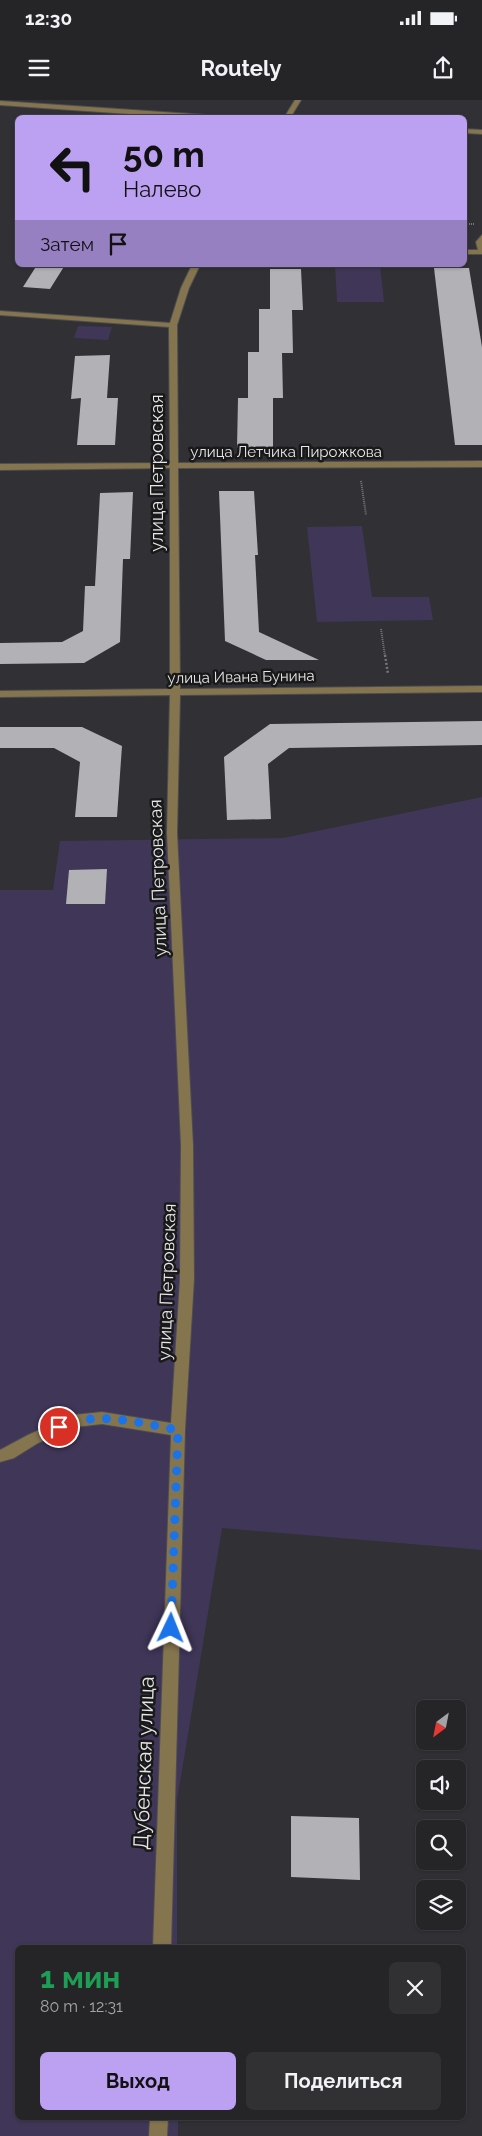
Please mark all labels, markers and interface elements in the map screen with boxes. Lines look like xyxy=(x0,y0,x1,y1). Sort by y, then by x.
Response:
text: 12:30 xyxy=(25,7,72,29)
icon: menu xyxy=(25,54,53,82)
icon: share xyxy=(429,54,457,82)
text: Routely xyxy=(200,55,282,81)
text: 50 m xyxy=(123,134,205,175)
icon: left xyxy=(40,135,105,200)
text: Налево xyxy=(123,176,201,202)
icon: arrive xyxy=(104,230,132,258)
text: Затем xyxy=(40,233,94,255)
street label: улица Петровская xyxy=(146,394,167,552)
street label: улица Летчика Пирожкова xyxy=(190,443,382,461)
street label: улица Ивана Бунина xyxy=(167,667,315,687)
street label: улица Петровская xyxy=(144,799,171,957)
street label: улица Петровская xyxy=(153,1203,180,1361)
pin xyxy=(38,1406,80,1448)
icon: arrive xyxy=(45,1413,73,1441)
position arrow xyxy=(144,1601,196,1653)
street label: Дубенская улица xyxy=(128,1676,159,1850)
north arrow xyxy=(416,1700,466,1750)
map controls xyxy=(416,1700,466,1930)
button: sound xyxy=(416,1760,466,1810)
button: search xyxy=(416,1820,466,1870)
button: layers xyxy=(416,1880,466,1930)
text: 1 мин xyxy=(40,1960,120,1995)
button: close xyxy=(389,1962,441,2014)
text: 80 m · 12:31 xyxy=(40,1997,123,2016)
button: Выход xyxy=(40,2052,236,2110)
button: Поделиться xyxy=(246,2052,441,2110)

